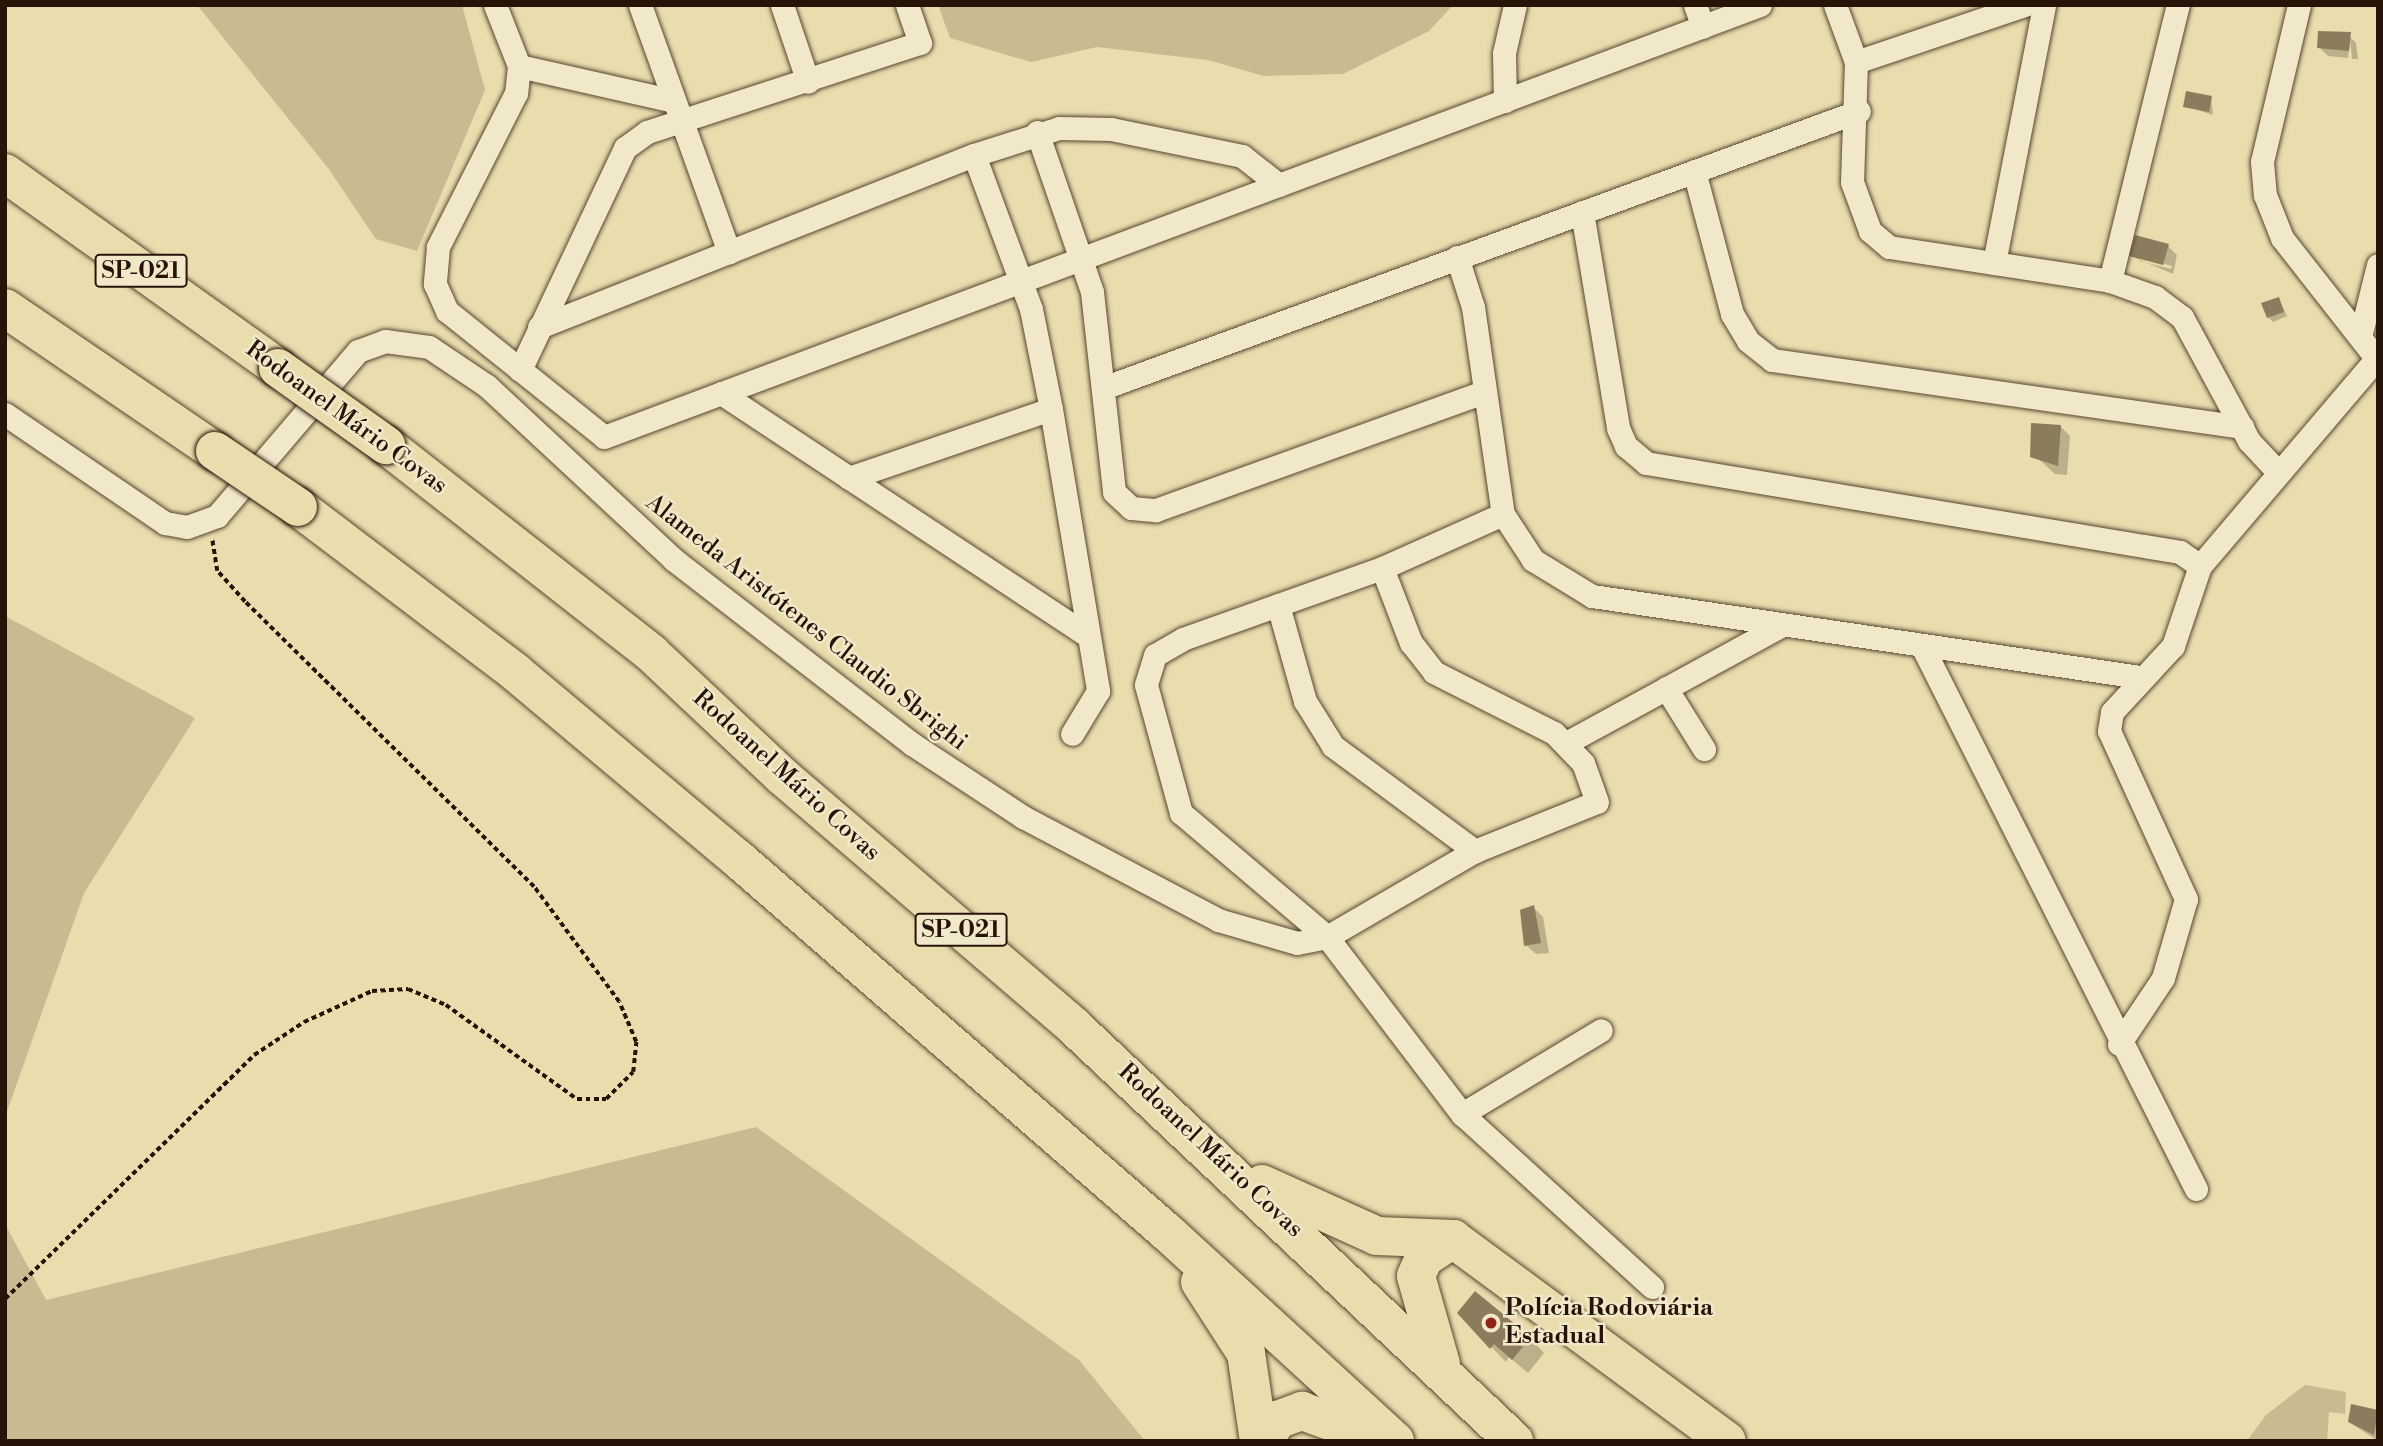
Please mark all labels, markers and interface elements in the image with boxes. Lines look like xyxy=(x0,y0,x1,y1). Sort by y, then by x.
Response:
road number: SP-021 xyxy=(94,252,188,290)
street label: Rodoanel Mário Covas xyxy=(240,335,452,501)
street label: Alameda Aristótenes Claudio Sbrighi xyxy=(640,489,972,757)
street label: Rodoanel Mário Covas xyxy=(686,684,886,868)
road number: SP-021 xyxy=(914,911,1008,950)
street label: Rodoanel Mário Covas xyxy=(1112,1058,1308,1244)
place label: Polícia Rodoviária Estadual xyxy=(1505,1295,1713,1351)
marker: Polícia Rodoviária Estadual xyxy=(1483,1315,1499,1331)

